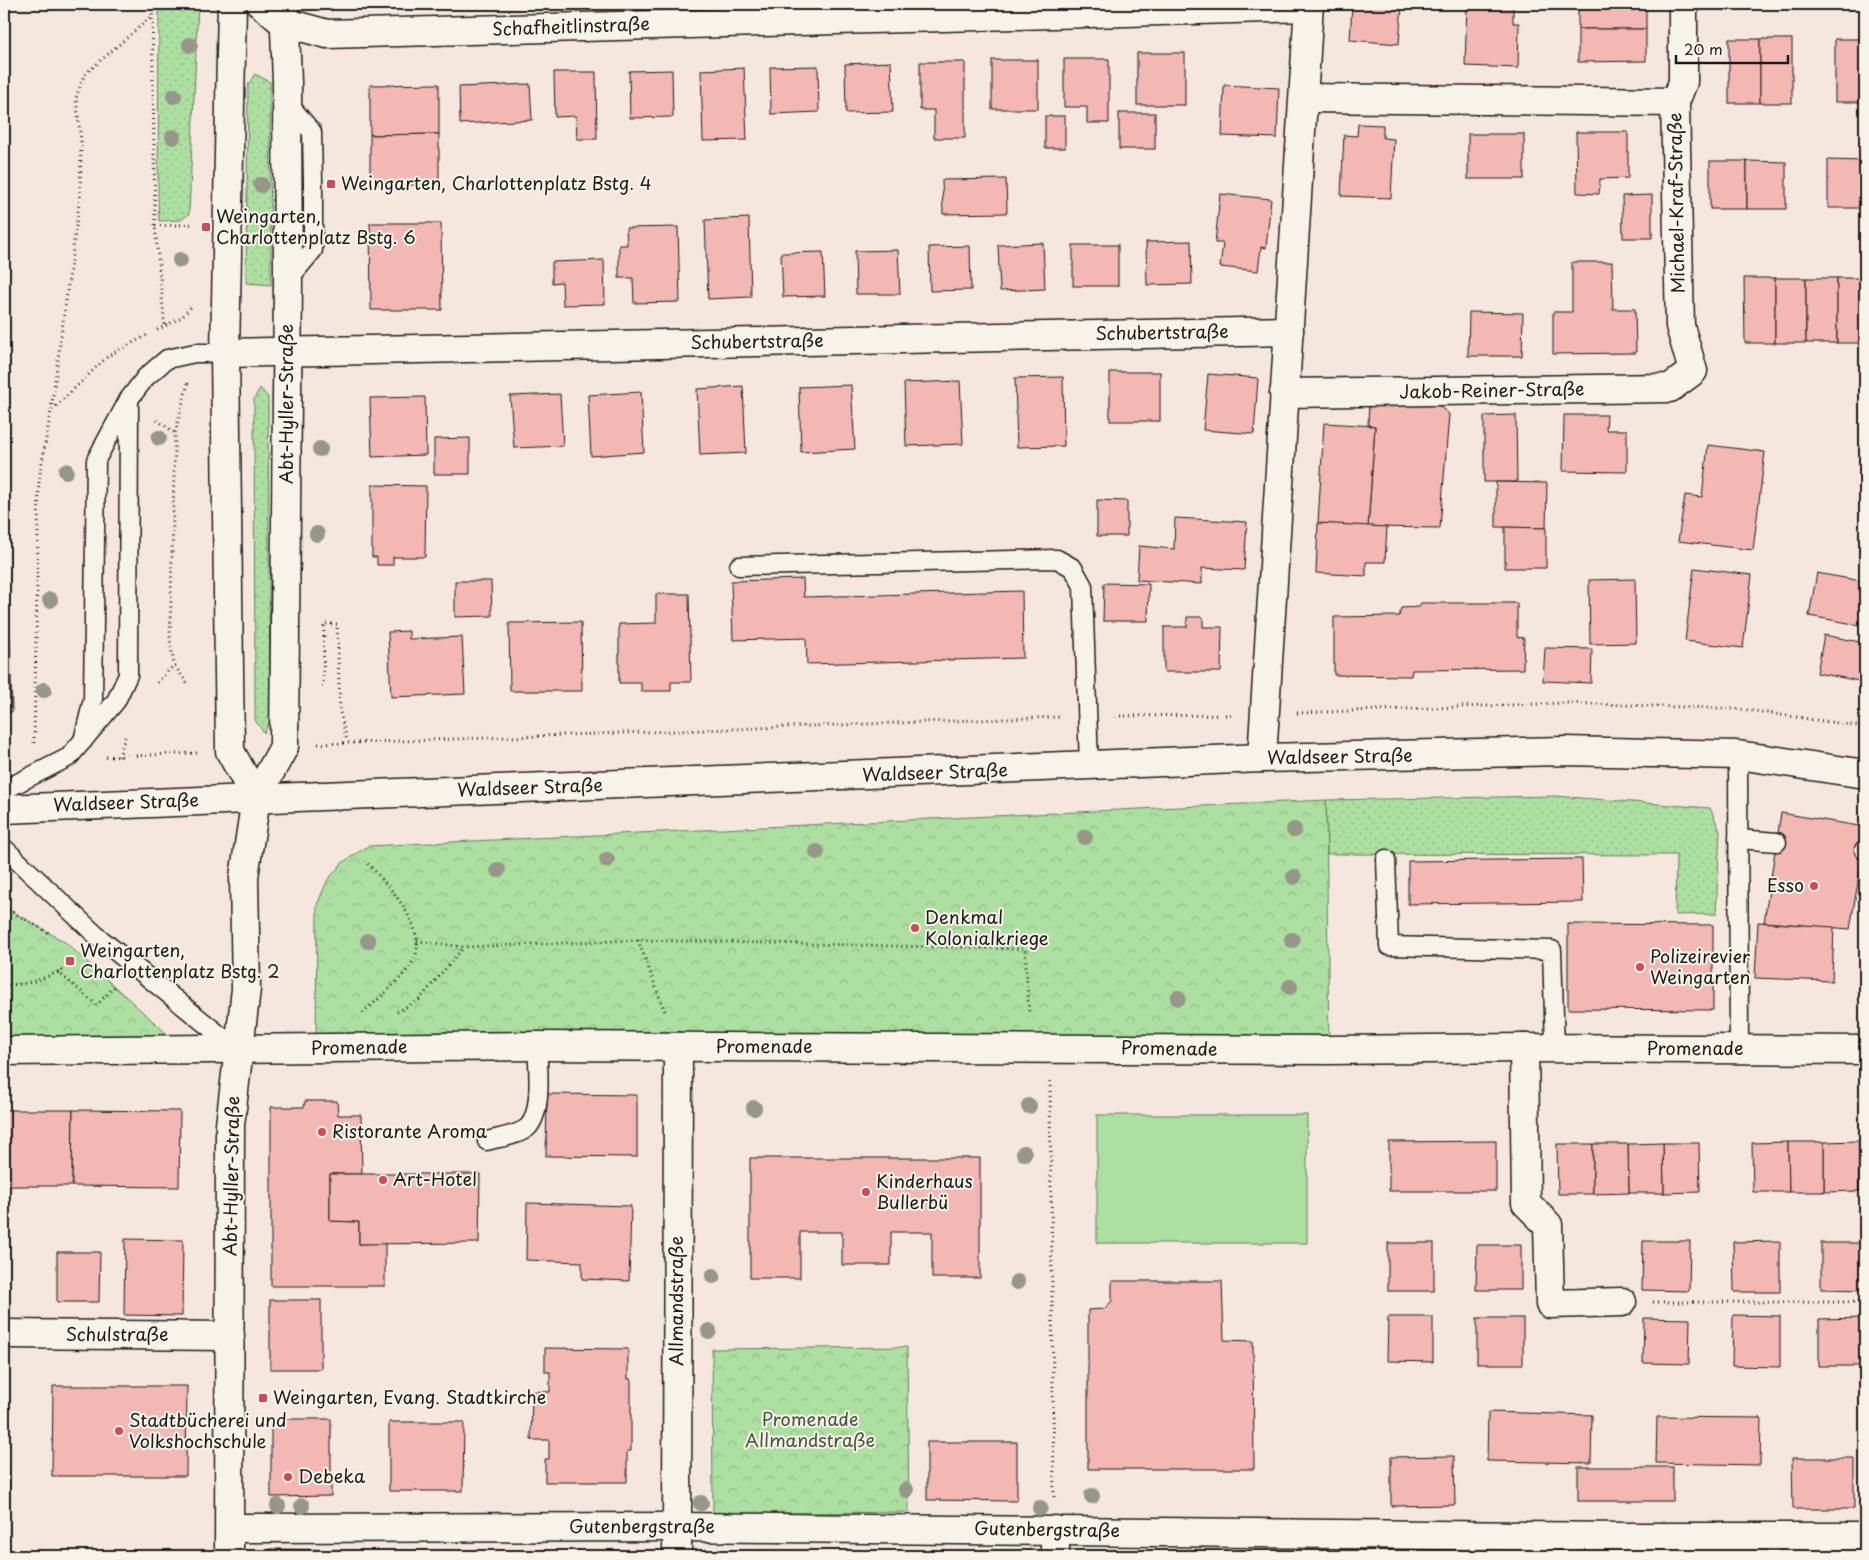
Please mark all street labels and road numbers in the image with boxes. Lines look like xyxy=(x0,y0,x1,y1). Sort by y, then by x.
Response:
street label: Schafheitlinstraße xyxy=(492,9,650,42)
street label: Michael-Kraf-Straße xyxy=(1660,112,1691,294)
street label: Schubertstraße xyxy=(1095,317,1229,346)
street label: Abt-Hyller-Straße xyxy=(272,324,299,484)
street label: Schubertstraße xyxy=(690,326,824,355)
street label: Jakob-Reiner-Straße xyxy=(1399,374,1585,405)
street label: Waldseer Straße xyxy=(1267,741,1413,770)
street label: Waldseer Straße xyxy=(862,755,1008,788)
street label: Waldseer Straße xyxy=(457,770,603,803)
street label: Waldseer Straße xyxy=(53,785,199,818)
street label: Promenade xyxy=(310,1032,408,1061)
street label: Promenade xyxy=(716,1032,812,1059)
street label: Promenade xyxy=(1120,1033,1218,1062)
street label: Promenade xyxy=(1647,1034,1743,1061)
street label: Abt-Hyller-Straße xyxy=(216,1096,245,1256)
street label: Allmandstraße xyxy=(662,1236,689,1366)
street label: Schulstraße xyxy=(65,1320,169,1347)
street label: Gutenbergstraße xyxy=(569,1512,715,1539)
street label: Gutenbergstraße xyxy=(974,1514,1120,1543)

